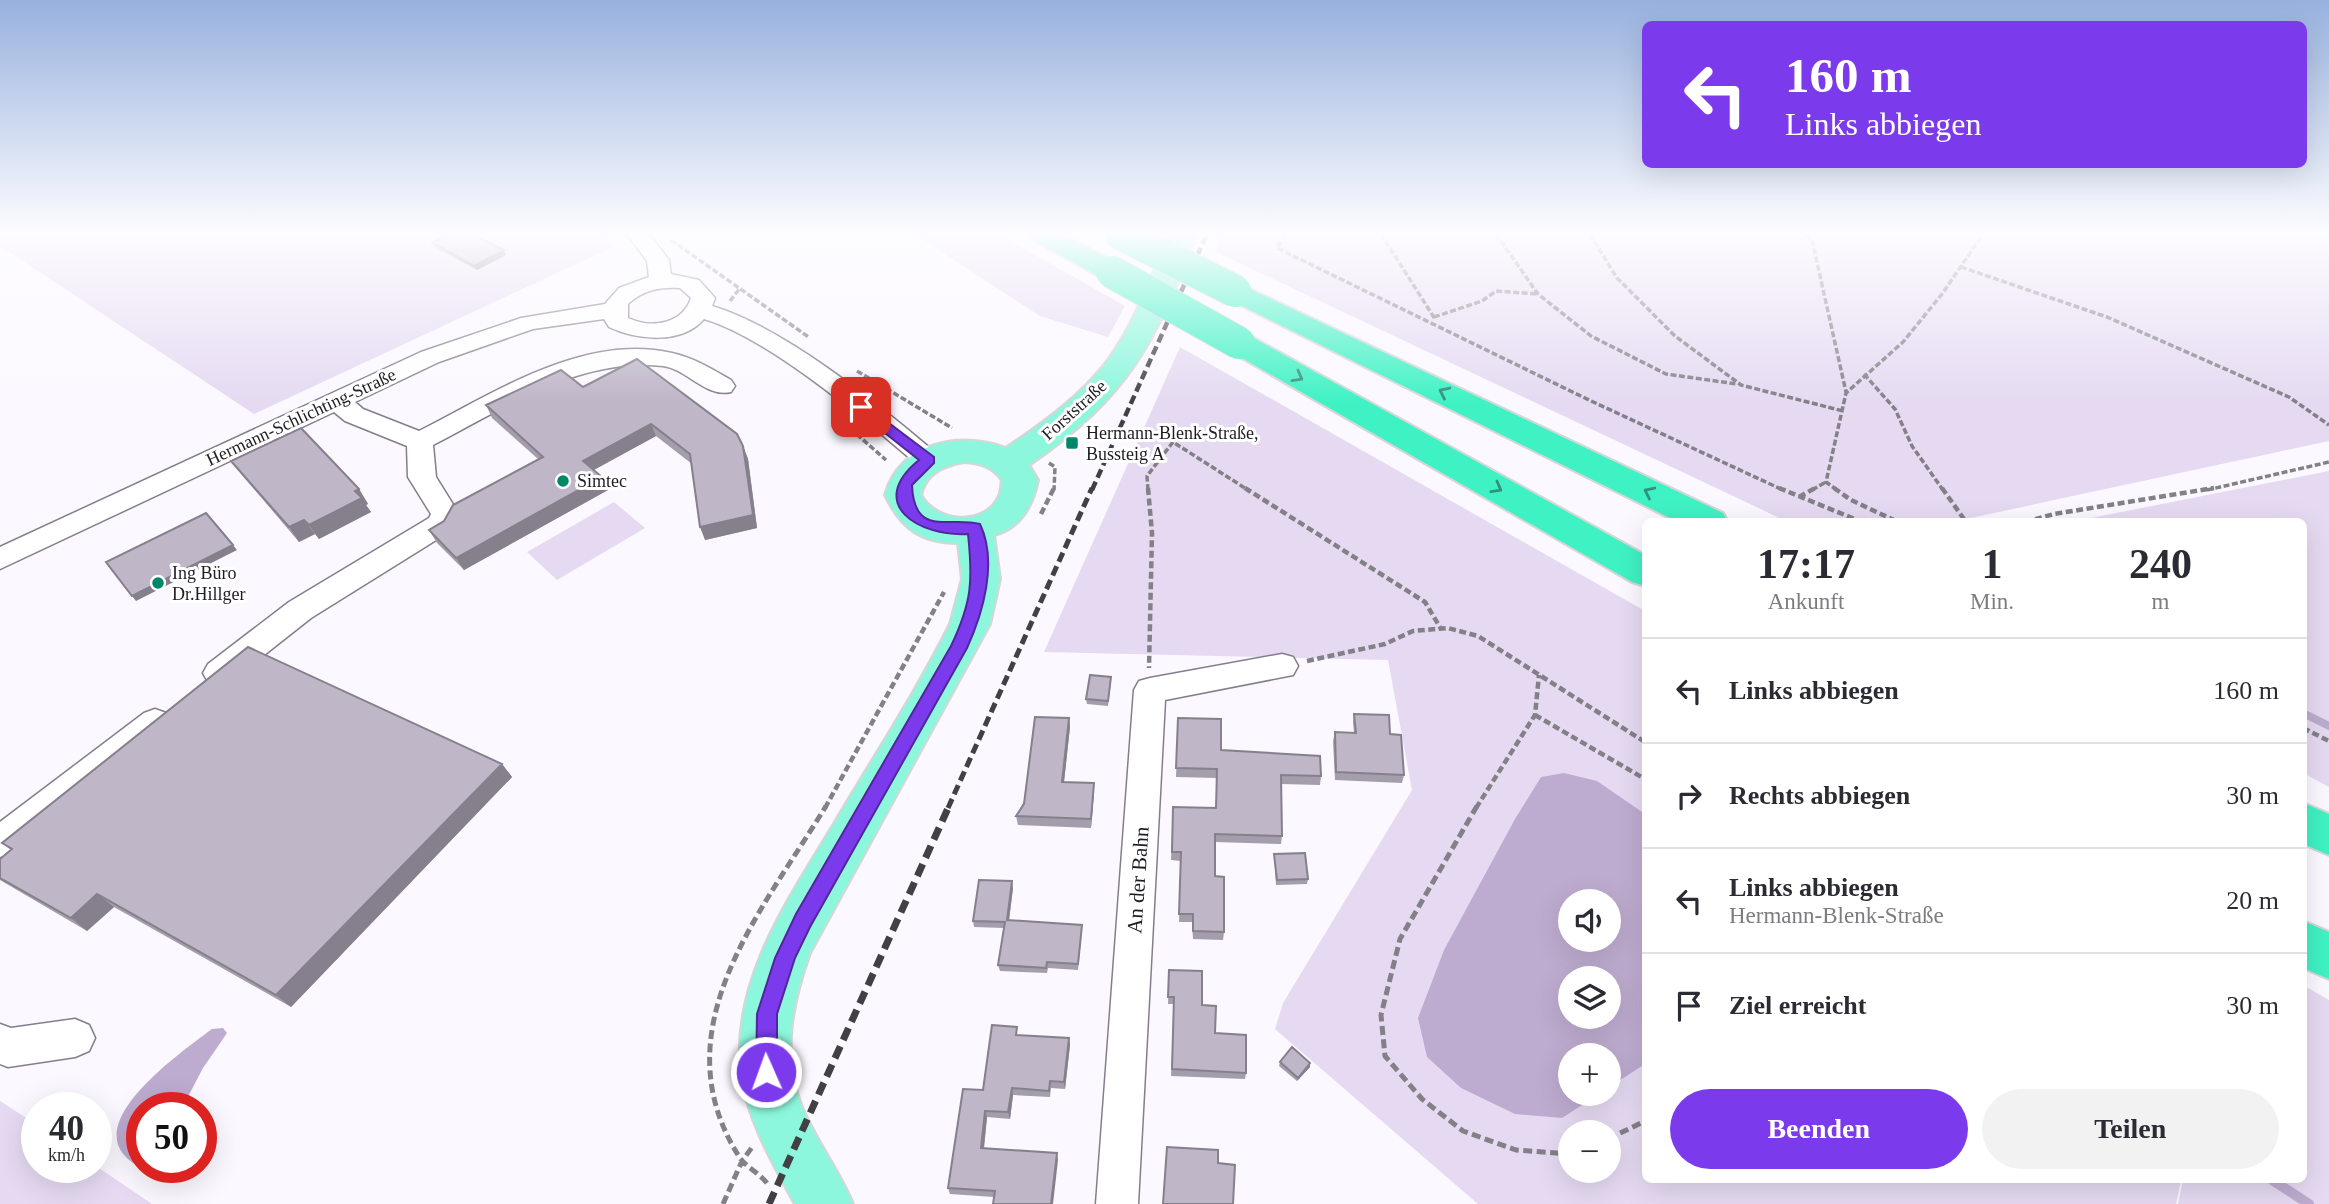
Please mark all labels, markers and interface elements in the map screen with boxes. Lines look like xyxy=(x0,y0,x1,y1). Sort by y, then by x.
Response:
text: 160 m xyxy=(1785,48,1912,103)
icon: left xyxy=(1670,49,1761,140)
text: Links abbiegen xyxy=(1785,106,1981,142)
street label: Hermann-Schlichting-Straße xyxy=(203,364,399,470)
one-way arrow xyxy=(1291,369,1304,382)
street label: Forststraße xyxy=(1038,376,1110,444)
pin xyxy=(831,377,891,437)
one-way arrow xyxy=(1439,386,1451,400)
icon: arrive xyxy=(842,388,880,426)
place label: Hermann-Blenk-Straße, Bussteig A xyxy=(1086,423,1258,464)
marker: Hermann-Blenk-Straße, Bussteig A xyxy=(1064,435,1080,451)
place label: Simtec xyxy=(577,471,627,491)
marker: Simtec xyxy=(555,473,571,489)
one-way arrow xyxy=(1489,480,1502,493)
one-way arrow xyxy=(1644,486,1656,500)
text: 17:17 xyxy=(1757,541,1855,587)
text: 1 xyxy=(1981,541,2002,587)
text: 240 xyxy=(2129,541,2192,587)
place label: Ing Büro Dr.Hillger xyxy=(172,563,246,604)
marker: Ing Büro Dr.Hillger xyxy=(150,575,166,591)
text: Ankunft xyxy=(1768,589,1844,614)
text: Min. xyxy=(1970,589,2014,614)
text: m xyxy=(2152,589,2169,614)
icon: left xyxy=(1670,672,1708,710)
text: Links abbiegen xyxy=(1729,676,1899,705)
text: 160 m xyxy=(2213,676,2279,705)
icon: right xyxy=(1670,777,1708,815)
text: Rechts abbiegen xyxy=(1729,781,1910,810)
text: 30 m xyxy=(2226,781,2279,810)
street label: An der Bahn xyxy=(1122,825,1154,934)
text: Links abbiegen xyxy=(1729,873,1899,902)
icon: left xyxy=(1670,882,1708,920)
text: 20 m xyxy=(2226,886,2279,915)
map controls xyxy=(1558,889,1621,1183)
button: sound xyxy=(1558,889,1621,952)
text: Hermann-Blenk-Straße xyxy=(1729,903,1944,928)
button: layers xyxy=(1558,966,1621,1029)
icon: arrive xyxy=(1670,987,1708,1025)
text: Ziel erreicht xyxy=(1729,991,1866,1020)
text: 30 m xyxy=(2226,991,2279,1020)
position arrow xyxy=(729,1035,803,1109)
button: + xyxy=(1558,1043,1621,1106)
button: Beenden xyxy=(1670,1089,1968,1169)
button: Teilen xyxy=(1982,1089,2279,1169)
speed limit sign: 50 xyxy=(126,1092,217,1183)
text: 40 xyxy=(49,1109,84,1148)
button: − xyxy=(1558,1120,1621,1183)
text: km/h xyxy=(48,1145,85,1165)

